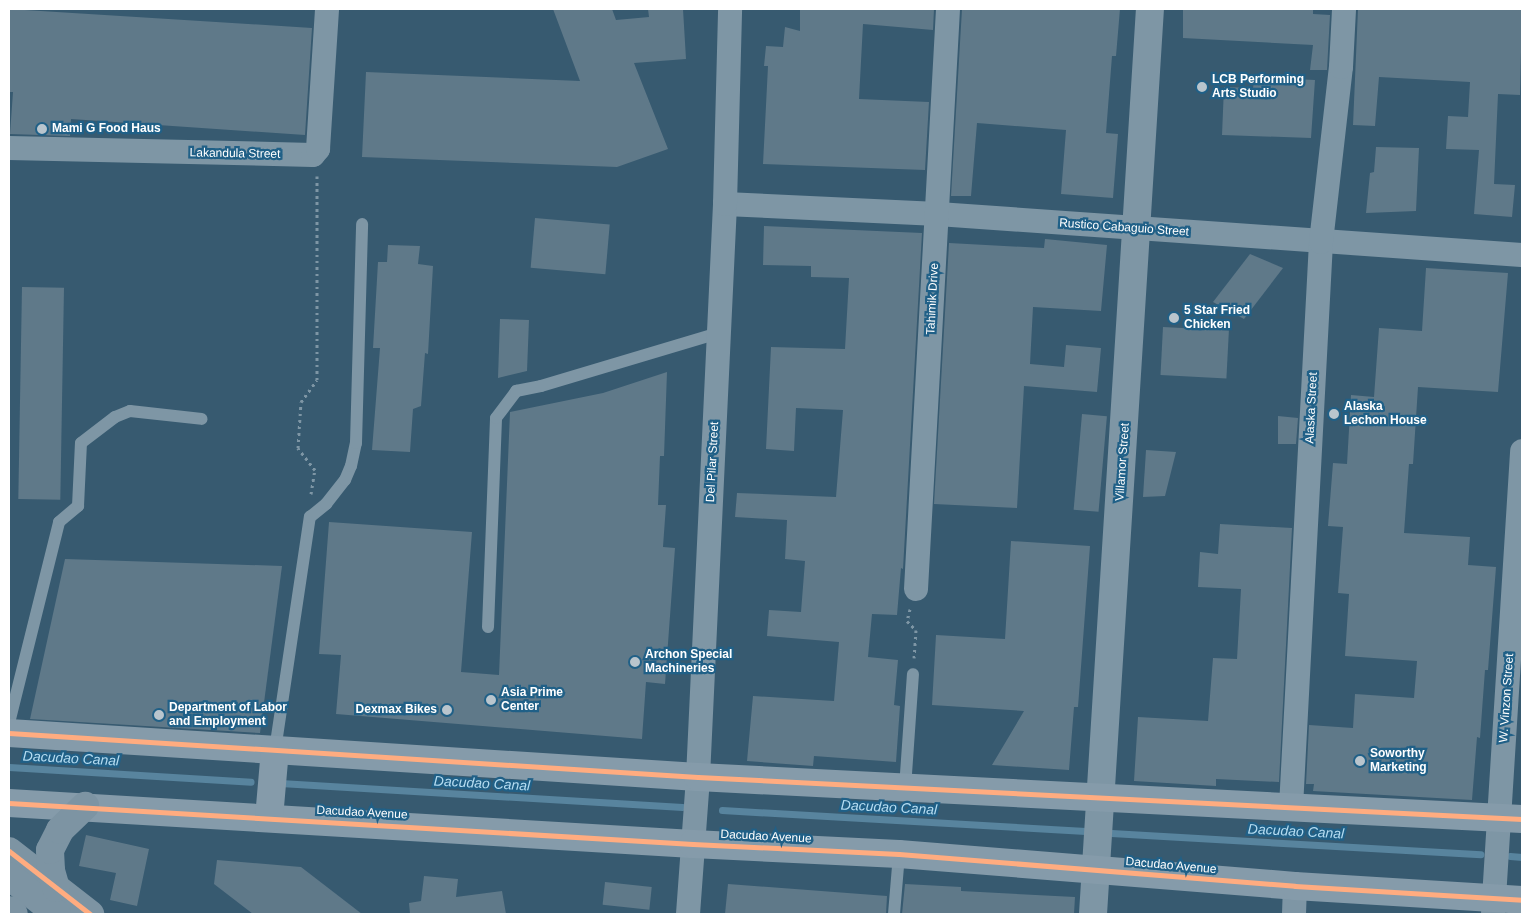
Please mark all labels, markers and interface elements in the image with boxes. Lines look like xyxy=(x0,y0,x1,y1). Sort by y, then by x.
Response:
place label: LCB Performing Arts Studio xyxy=(1212,73,1304,101)
marker: LCB Performing Arts Studio xyxy=(1196,81,1208,93)
place label: Mami G Food Haus xyxy=(52,122,161,136)
marker: Mami G Food Haus xyxy=(36,123,48,135)
street label: Lakandula Street xyxy=(190,146,280,162)
street label: Rustico Cabaguio Street xyxy=(1059,216,1189,240)
street label: Tahimik Drive xyxy=(924,263,942,335)
place label: 5 Star Fried Chicken xyxy=(1184,304,1250,332)
marker: 5 Star Fried Chicken xyxy=(1168,312,1180,324)
street label: Alaska Street xyxy=(1303,372,1321,444)
place label: Alaska Lechon House xyxy=(1344,400,1427,428)
marker: Alaska Lechon House xyxy=(1328,408,1340,420)
street label: Del Pilar Street xyxy=(704,421,722,503)
street label: Villamor Street xyxy=(1113,422,1133,502)
place label: Archon Special Machineries xyxy=(645,648,732,676)
street label: W. Vinzon Street xyxy=(1497,653,1517,743)
marker: Archon Special Machineries xyxy=(629,656,641,668)
place label: Asia Prime Center xyxy=(501,686,563,714)
marker: Asia Prime Center xyxy=(485,694,497,706)
place label: Department of Labor and Employment xyxy=(169,701,287,729)
place label: Dexmax Bikes xyxy=(356,703,437,717)
marker: Dexmax Bikes xyxy=(441,704,453,716)
marker: Department of Labor and Employment xyxy=(153,709,165,721)
water label: Dacudao Canal xyxy=(22,747,120,769)
place label: Soworthy Marketing xyxy=(1370,747,1427,775)
marker: Soworthy Marketing xyxy=(1354,755,1366,767)
water label: Dacudao Canal xyxy=(433,772,531,794)
water label: Dacudao Canal xyxy=(840,796,938,818)
street label: Dacudao Avenue xyxy=(316,803,408,823)
water label: Dacudao Canal xyxy=(1247,820,1345,842)
street label: Dacudao Avenue xyxy=(720,827,812,847)
street label: Dacudao Avenue xyxy=(1125,855,1217,877)

